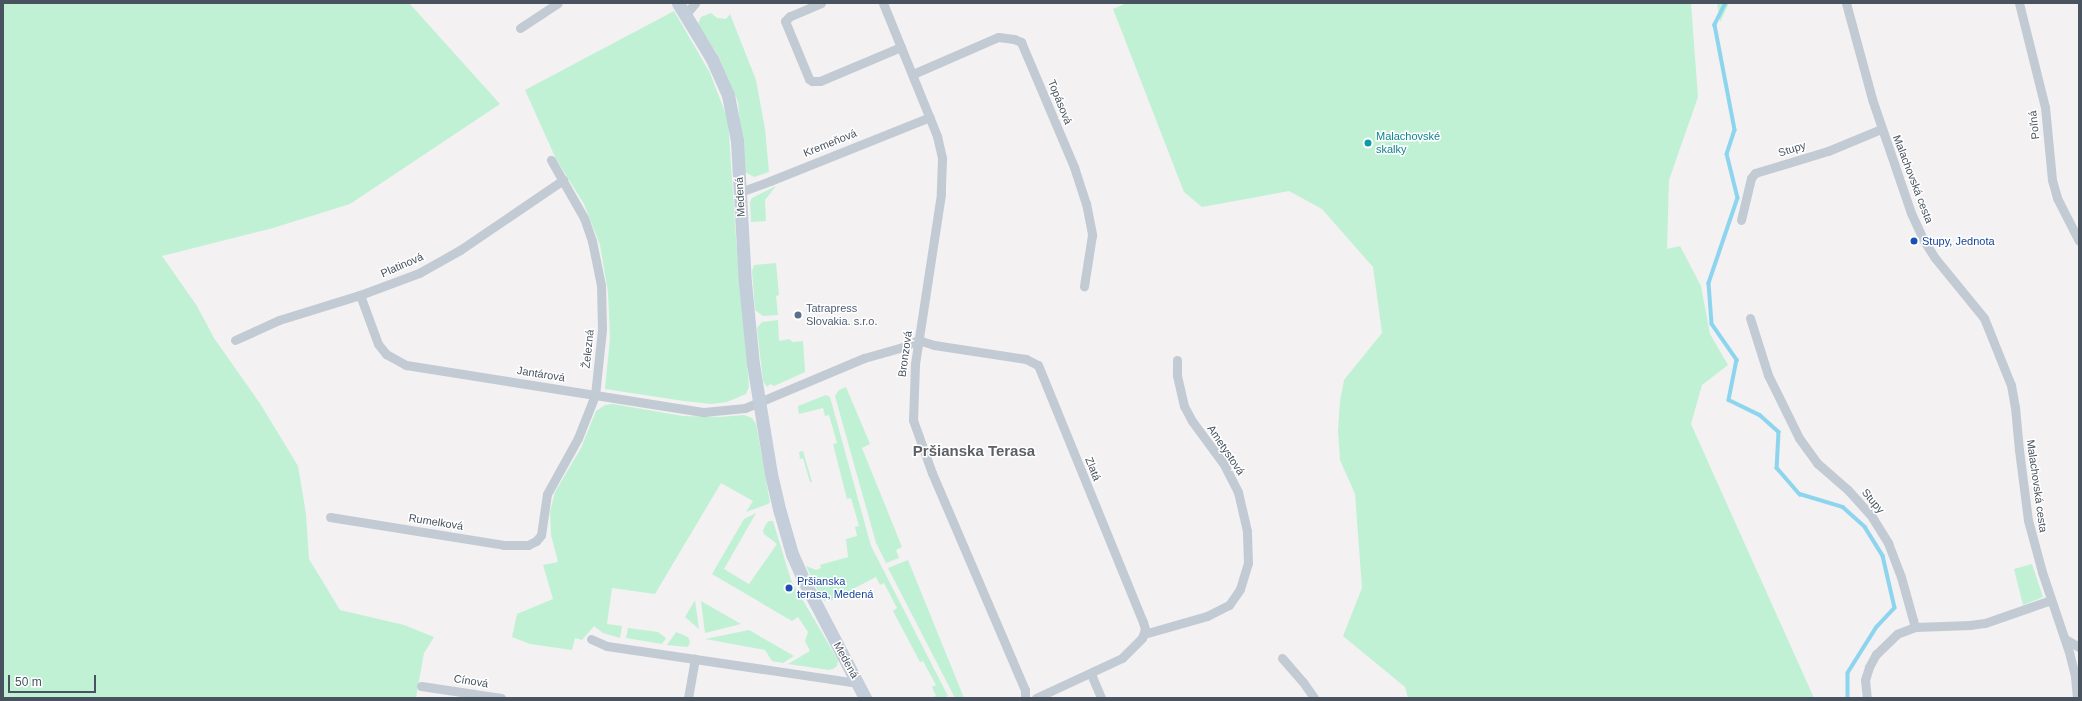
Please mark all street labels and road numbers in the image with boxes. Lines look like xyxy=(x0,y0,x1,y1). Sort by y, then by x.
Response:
street label: Topásová xyxy=(1045,78,1075,126)
street label: Poľná xyxy=(2026,110,2042,140)
street label: Kremeňová xyxy=(801,126,859,160)
street label: Malachovská cesta xyxy=(1890,133,1936,225)
street label: Stupy xyxy=(1777,139,1807,159)
street label: Medená xyxy=(732,177,748,217)
street label: Platinová xyxy=(379,250,425,280)
street label: Železná xyxy=(579,329,597,369)
street label: Bronzová xyxy=(895,330,915,378)
street label: Jantárová xyxy=(516,364,566,384)
street label: Ametystová xyxy=(1204,422,1248,478)
street label: Malachovská cesta xyxy=(2024,439,2050,533)
street label: Zlatá xyxy=(1082,455,1104,483)
street label: Stupy xyxy=(1859,486,1887,516)
street label: Rumelková xyxy=(408,511,464,533)
street label: Medená xyxy=(831,639,861,681)
street label: Cínová xyxy=(453,672,489,690)

